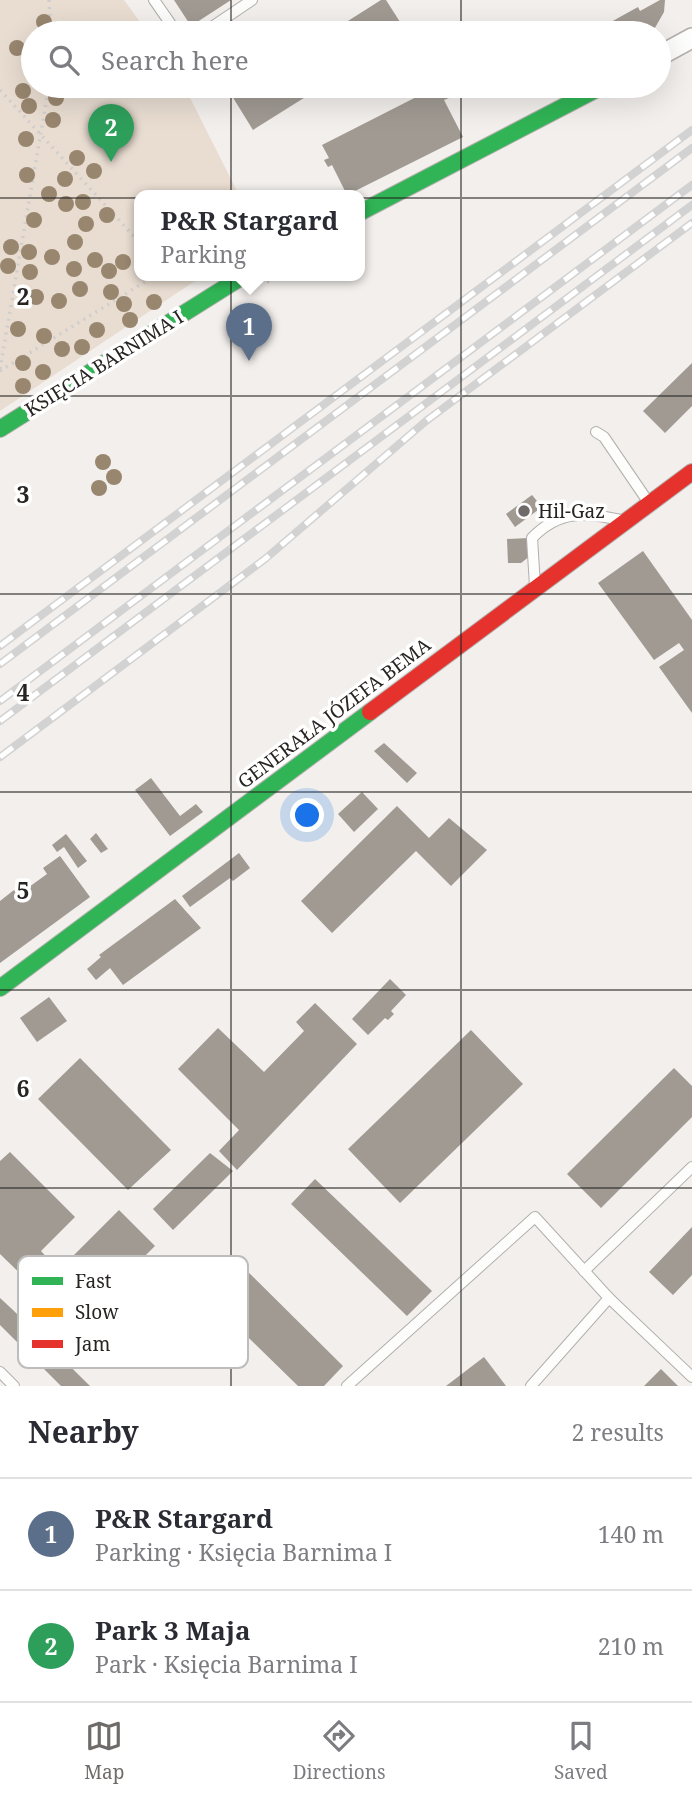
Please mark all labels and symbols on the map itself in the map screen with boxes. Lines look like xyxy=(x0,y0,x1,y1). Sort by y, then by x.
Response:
pin: 2 xyxy=(88,104,134,162)
text: 2 xyxy=(17,280,30,312)
pin: 1 xyxy=(226,303,272,361)
street label: KSIĘCIA BARNIMA I xyxy=(20,304,188,422)
text: 3 xyxy=(17,478,30,510)
place label: Hil-Gaz xyxy=(538,498,605,524)
marker: Hil-Gaz xyxy=(516,503,532,519)
street label: GENERAŁA JÓZEFA BEMA xyxy=(232,631,436,794)
text: 4 xyxy=(17,676,30,708)
your location xyxy=(290,798,324,832)
text: 5 xyxy=(17,874,30,906)
text: 6 xyxy=(17,1072,30,1104)
legend xyxy=(18,1256,248,1368)
text: Fast xyxy=(75,1268,112,1294)
text: Slow xyxy=(75,1299,119,1325)
text: Jam xyxy=(74,1331,110,1357)

